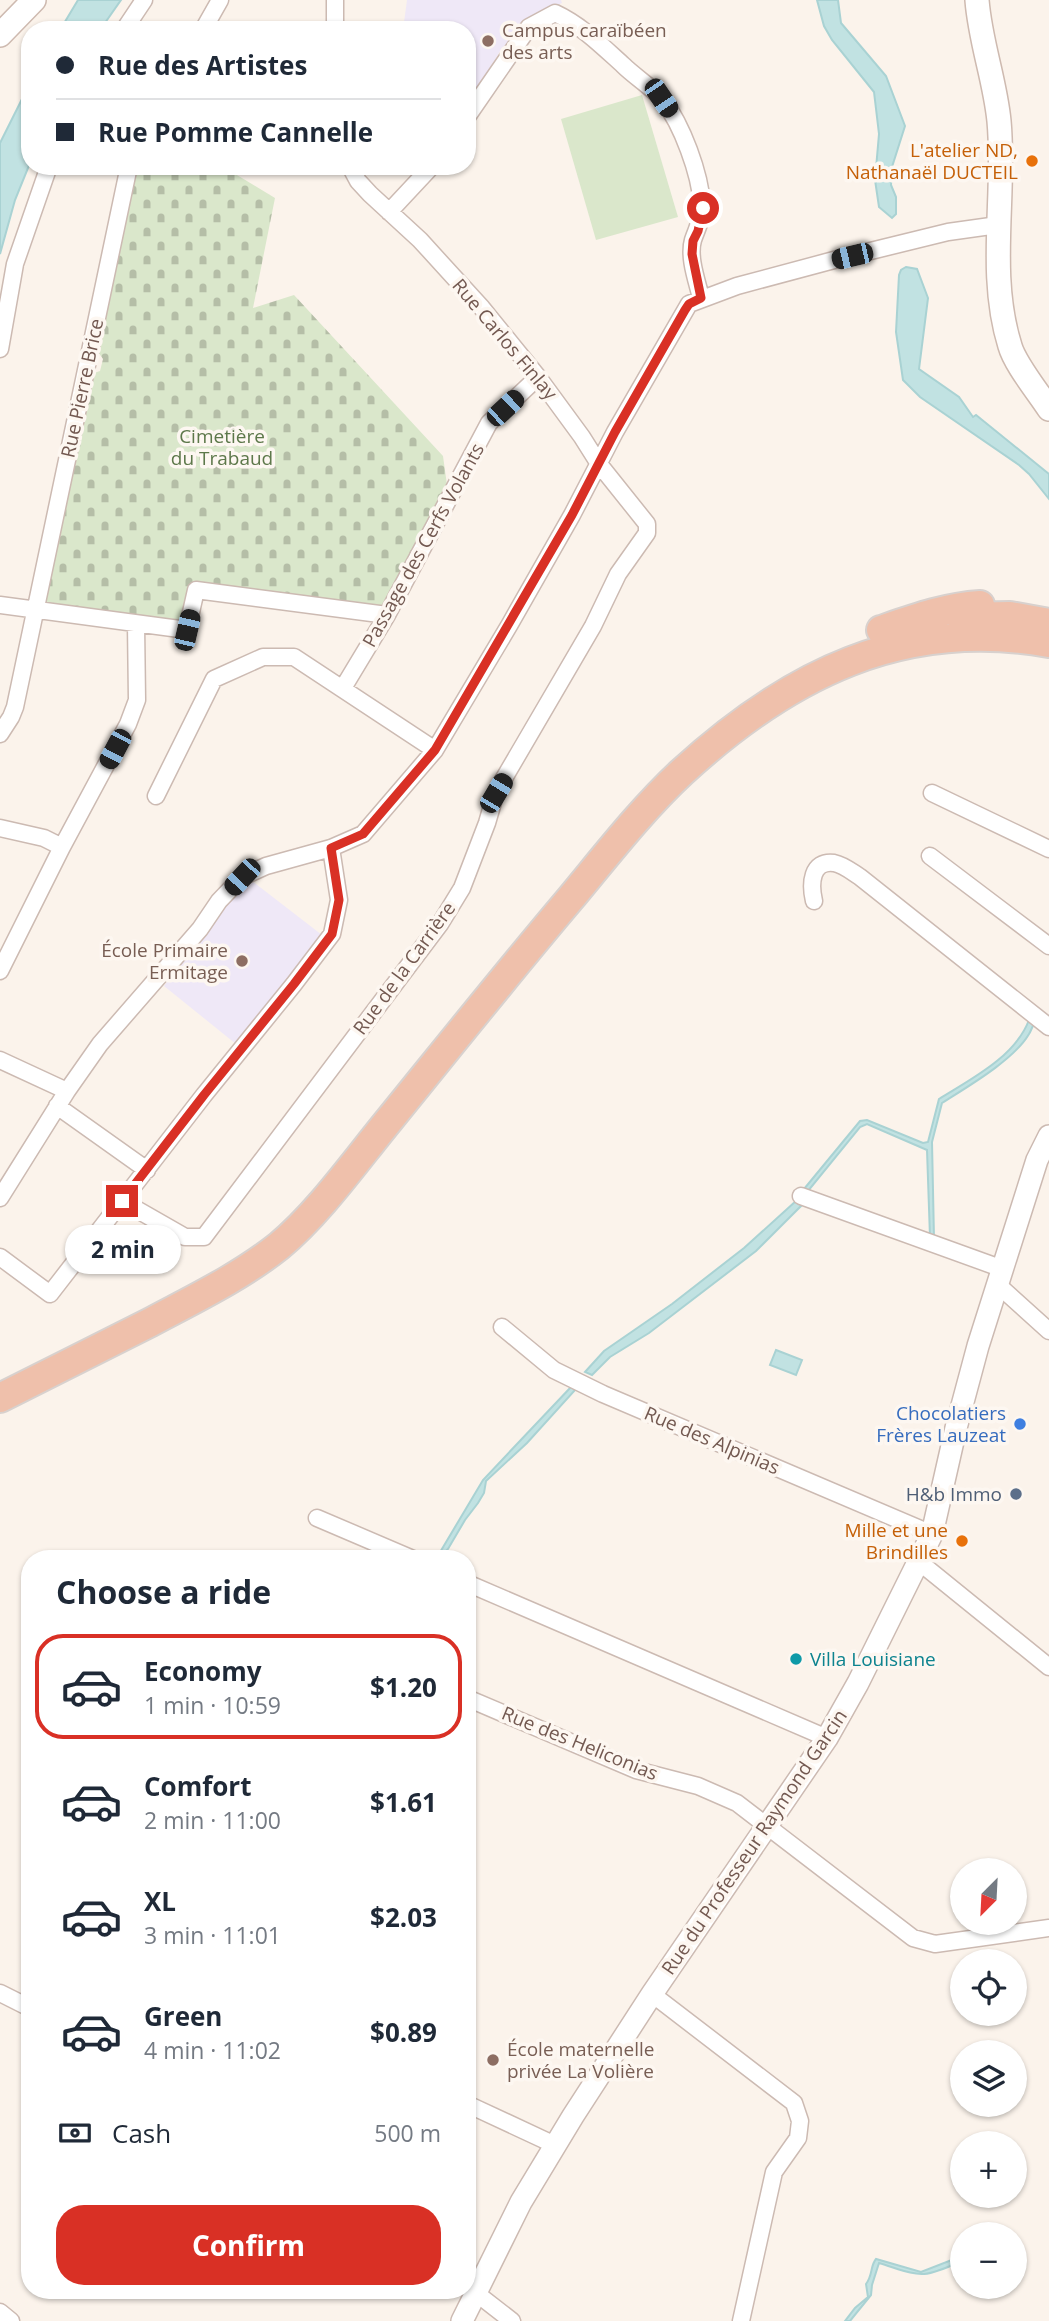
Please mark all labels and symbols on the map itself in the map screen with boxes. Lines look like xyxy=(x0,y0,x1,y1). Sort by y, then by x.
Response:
place label: Campus caraïbéen des arts xyxy=(502,17,667,65)
marker: Campus caraïbéen des arts xyxy=(480,33,496,49)
car xyxy=(641,75,682,121)
place label: L'atelier ND, Nathanaël DUCTEIL xyxy=(846,137,1018,185)
marker: L'atelier ND, Nathanaël DUCTEIL xyxy=(1024,153,1040,169)
route start xyxy=(687,192,719,224)
car xyxy=(830,241,875,271)
street label: Rue Carlos Finlay xyxy=(447,273,564,405)
street label: Rue Pierre Brice xyxy=(55,316,109,460)
car xyxy=(483,386,528,430)
park label: Cimetière du Trabaud xyxy=(171,423,273,471)
street label: Passage des Cerfs Volants xyxy=(356,438,490,652)
car xyxy=(173,607,202,653)
car xyxy=(96,726,135,772)
car xyxy=(477,770,516,816)
car xyxy=(220,854,265,900)
street label: Rue de la Carrière xyxy=(347,896,461,1040)
place label: École Primaire Ermitage xyxy=(101,937,228,985)
marker: École Primaire Ermitage xyxy=(234,953,250,969)
route end xyxy=(106,1185,138,1217)
callout: 2 min xyxy=(64,1226,180,1274)
street label: Rue des Alpinias xyxy=(640,1400,784,1480)
place label: Chocolatiers Frères Lauzeat xyxy=(876,1400,1006,1448)
marker: Chocolatiers Frères Lauzeat xyxy=(1012,1416,1028,1432)
place label: H&b Immo xyxy=(906,1481,1002,1507)
marker: H&b Immo xyxy=(1008,1486,1024,1502)
place label: Mille et une Brindilles xyxy=(845,1517,948,1565)
marker: Mille et une Brindilles xyxy=(954,1533,970,1549)
place label: Villa Louisiane xyxy=(810,1646,936,1672)
marker: Villa Louisiane xyxy=(788,1651,804,1667)
street label: Rue des Heliconias xyxy=(498,1700,662,1786)
street label: Rue du Professeur Raymond Garcin xyxy=(655,1704,853,1980)
north arrow xyxy=(950,1858,1027,1936)
place label: École maternelle privée La Volière xyxy=(507,2036,654,2084)
marker: École maternelle privée La Volière xyxy=(485,2052,501,2068)

